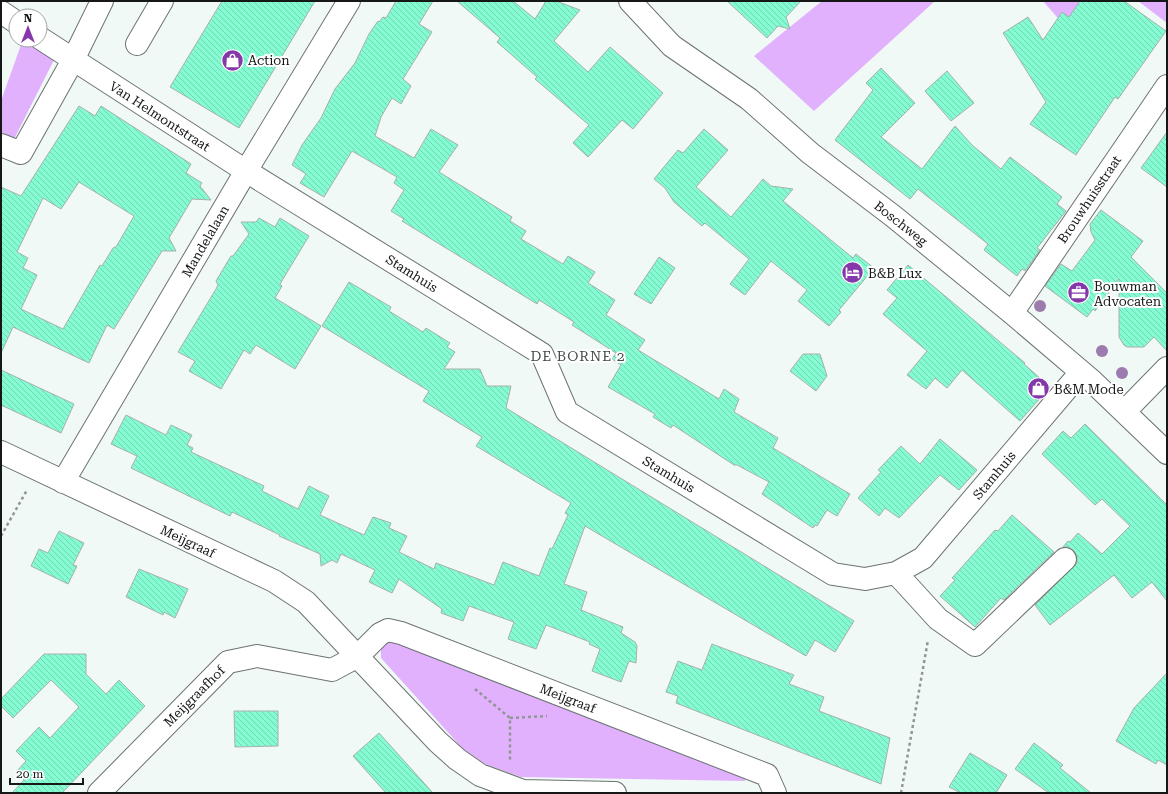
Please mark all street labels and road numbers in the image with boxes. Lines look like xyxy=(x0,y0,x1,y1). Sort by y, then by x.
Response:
street label: Van Helmontstraat xyxy=(107,78,213,155)
street label: Brouwhuisstraat xyxy=(1055,153,1124,246)
street label: Boschweg xyxy=(871,198,931,249)
street label: Mandelalaan xyxy=(179,202,232,280)
street label: Stamhuis xyxy=(383,252,440,295)
street label: Stamhuis xyxy=(970,448,1019,502)
street label: Stamhuis xyxy=(640,453,698,496)
street label: Meijgraaf xyxy=(158,522,219,561)
street label: Meijgraafhof xyxy=(161,662,229,730)
street label: Meijgraaf xyxy=(538,681,599,716)

